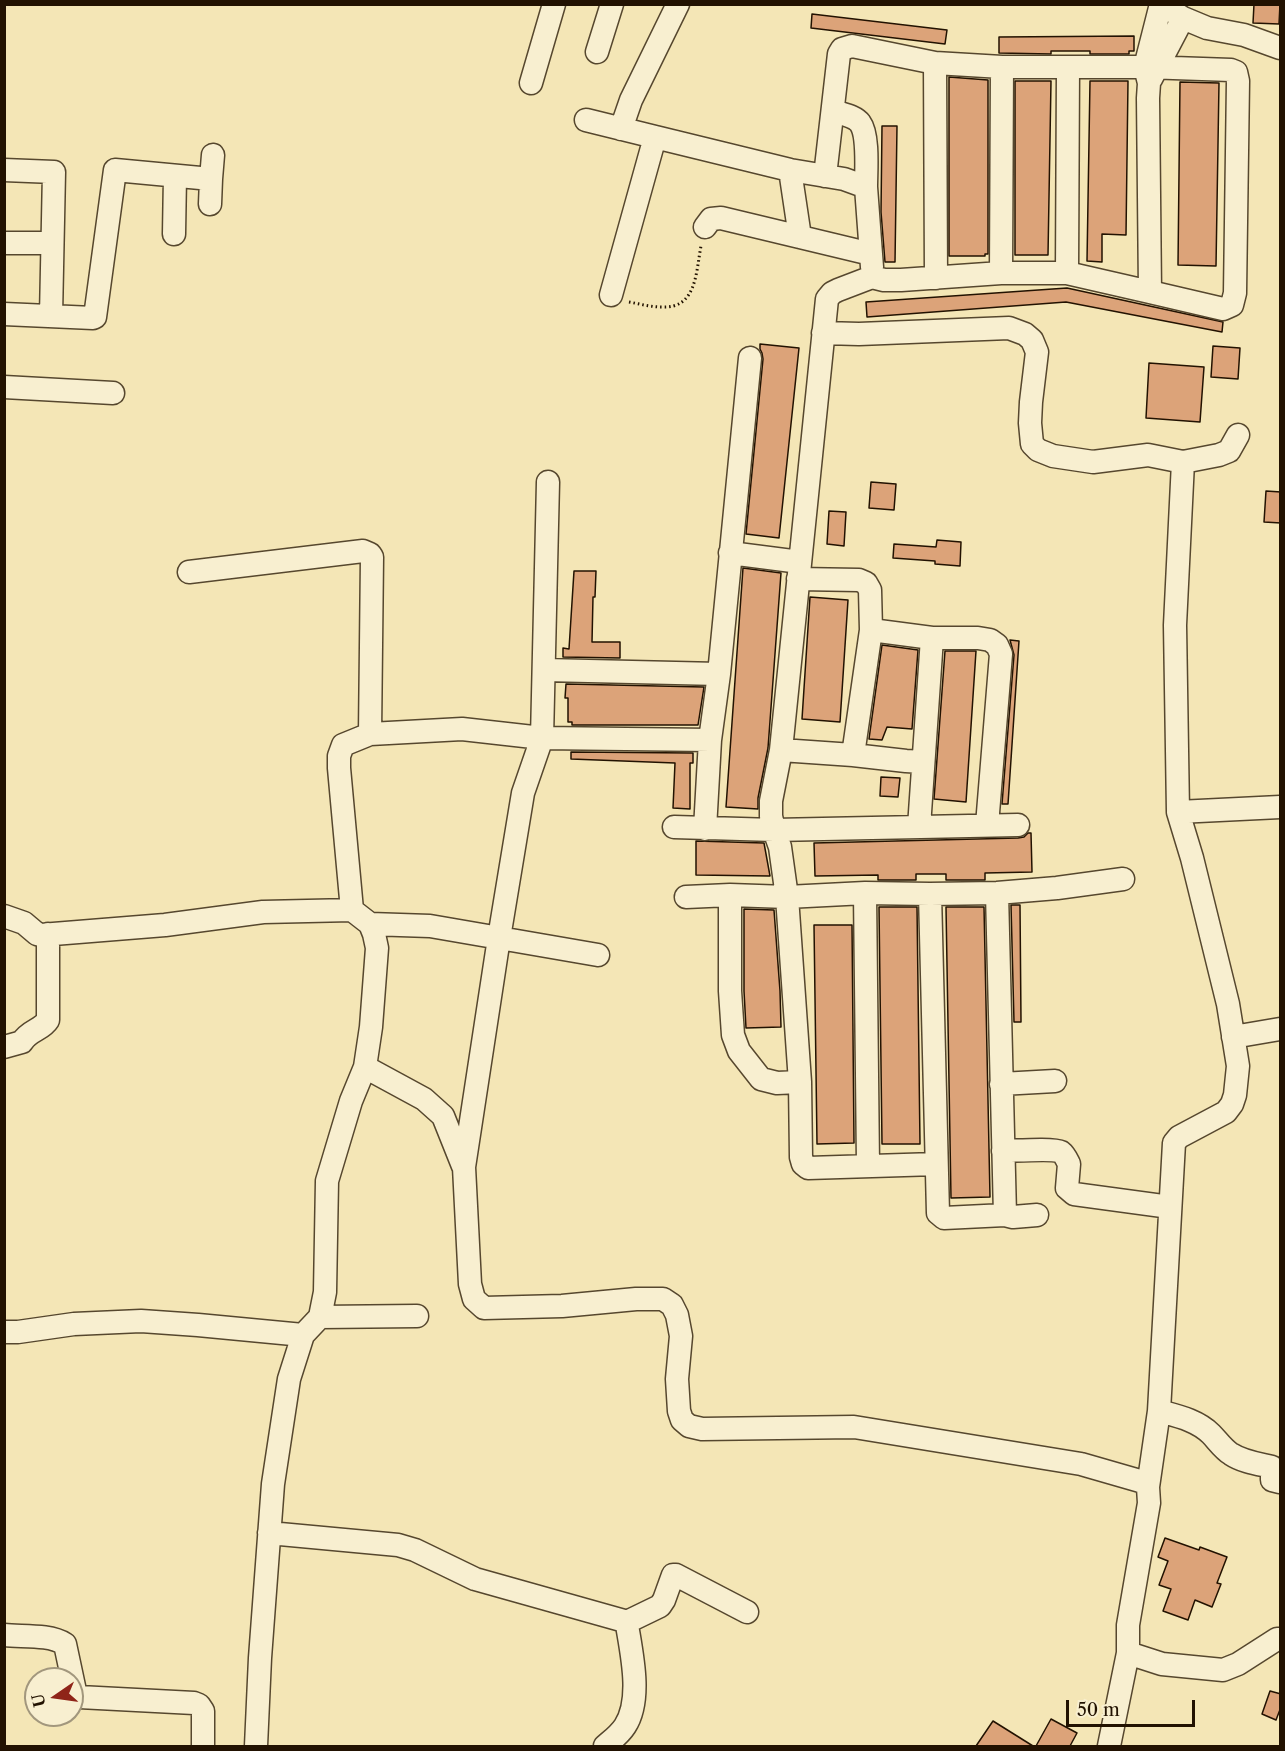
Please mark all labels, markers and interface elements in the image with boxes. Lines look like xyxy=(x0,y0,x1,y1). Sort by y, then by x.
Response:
north arrow xyxy=(24,1667,84,1727)
scale bar xyxy=(1069,1688,1198,1726)
text: U xyxy=(27,1692,50,1709)
text: 50 m xyxy=(1077,1699,1120,1721)

